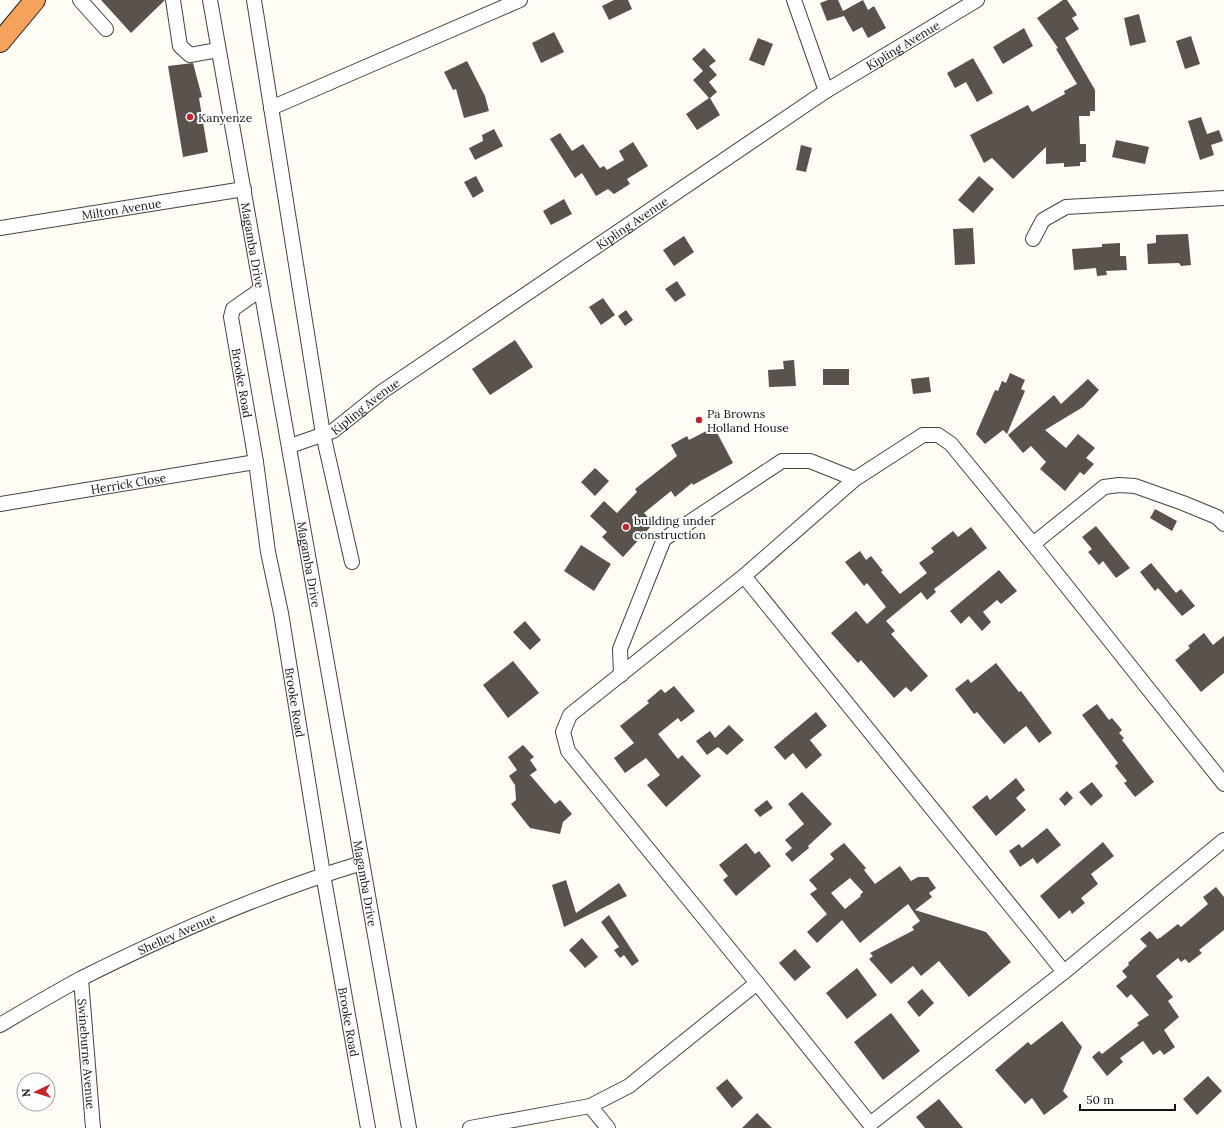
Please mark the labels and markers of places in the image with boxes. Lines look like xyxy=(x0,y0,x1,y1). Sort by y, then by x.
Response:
place label: Kanyenze xyxy=(198,110,253,125)
marker: Kanyenze xyxy=(185,112,195,122)
place label: Pa Browns Holland House xyxy=(707,406,789,435)
marker: Pa Browns Holland House xyxy=(694,415,704,425)
place label: building under construction xyxy=(634,513,717,542)
marker: building under construction xyxy=(621,522,631,532)

